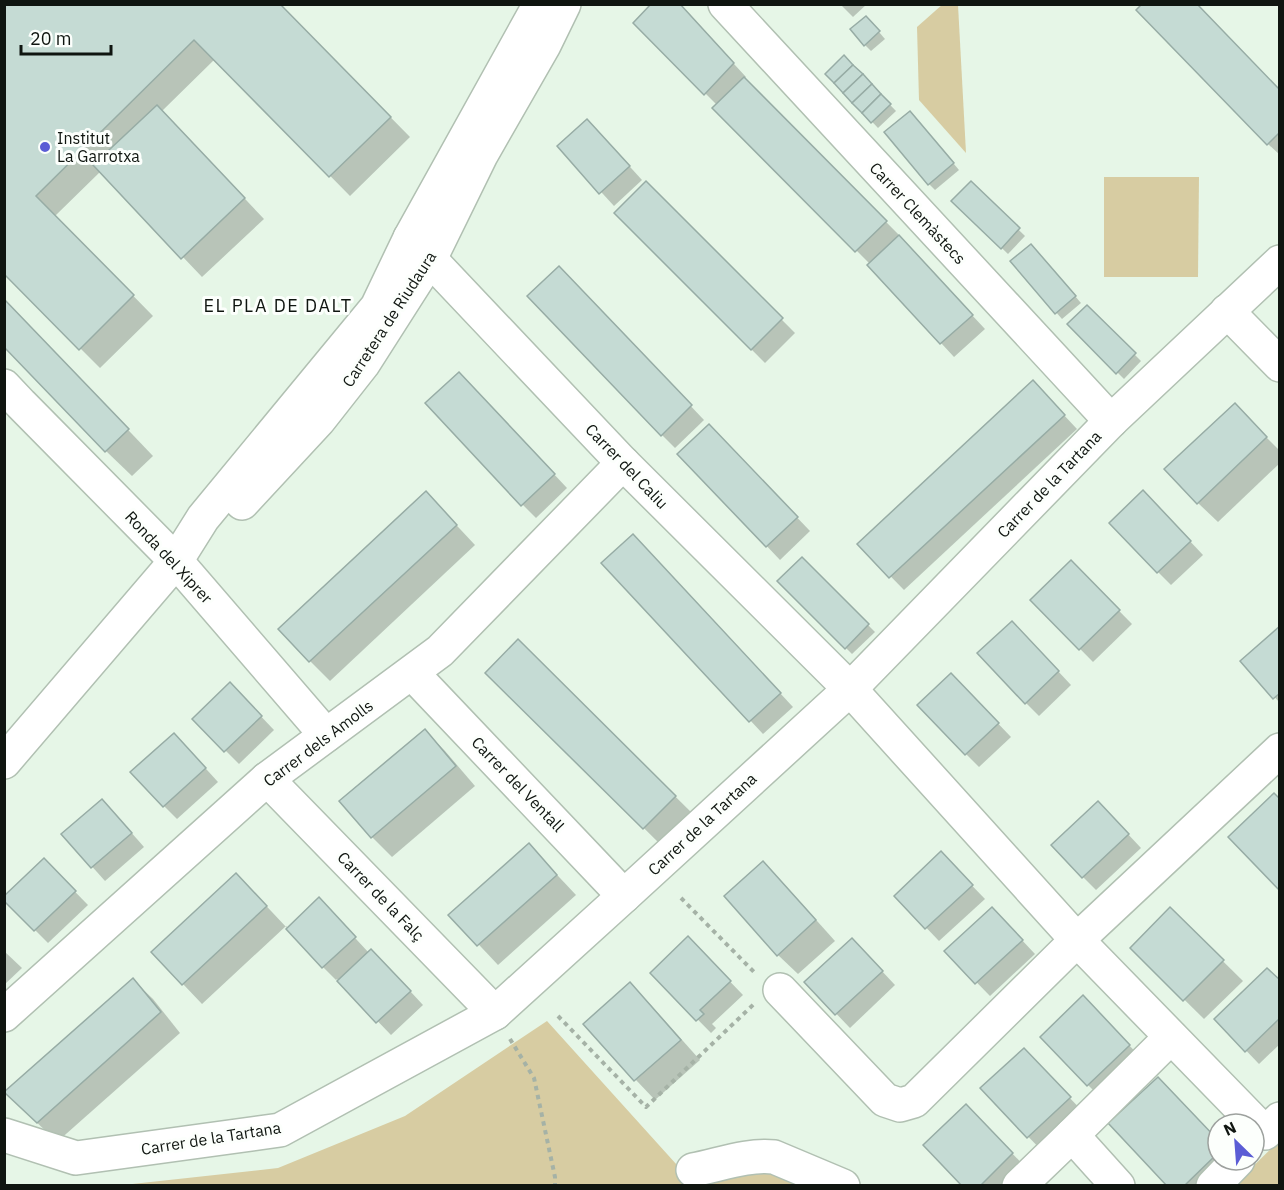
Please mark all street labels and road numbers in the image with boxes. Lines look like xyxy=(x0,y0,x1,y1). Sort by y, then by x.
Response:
street label: Carrer Clemàstecs xyxy=(866,158,970,268)
street label: Carretera de Riudaura xyxy=(338,247,441,391)
street label: Carrer del Caliu xyxy=(581,419,673,513)
street label: Carrer de la Tartana xyxy=(993,426,1106,542)
street label: Ronda del Xiprer xyxy=(121,507,217,608)
street label: Carrer dels Amolls xyxy=(259,695,377,791)
street label: Carrer del Ventall xyxy=(467,732,569,836)
street label: Carrer de la Tartana xyxy=(643,768,761,880)
street label: Carrer de la Falç xyxy=(333,847,429,945)
street label: Carrer de la Tartana xyxy=(140,1117,283,1159)

